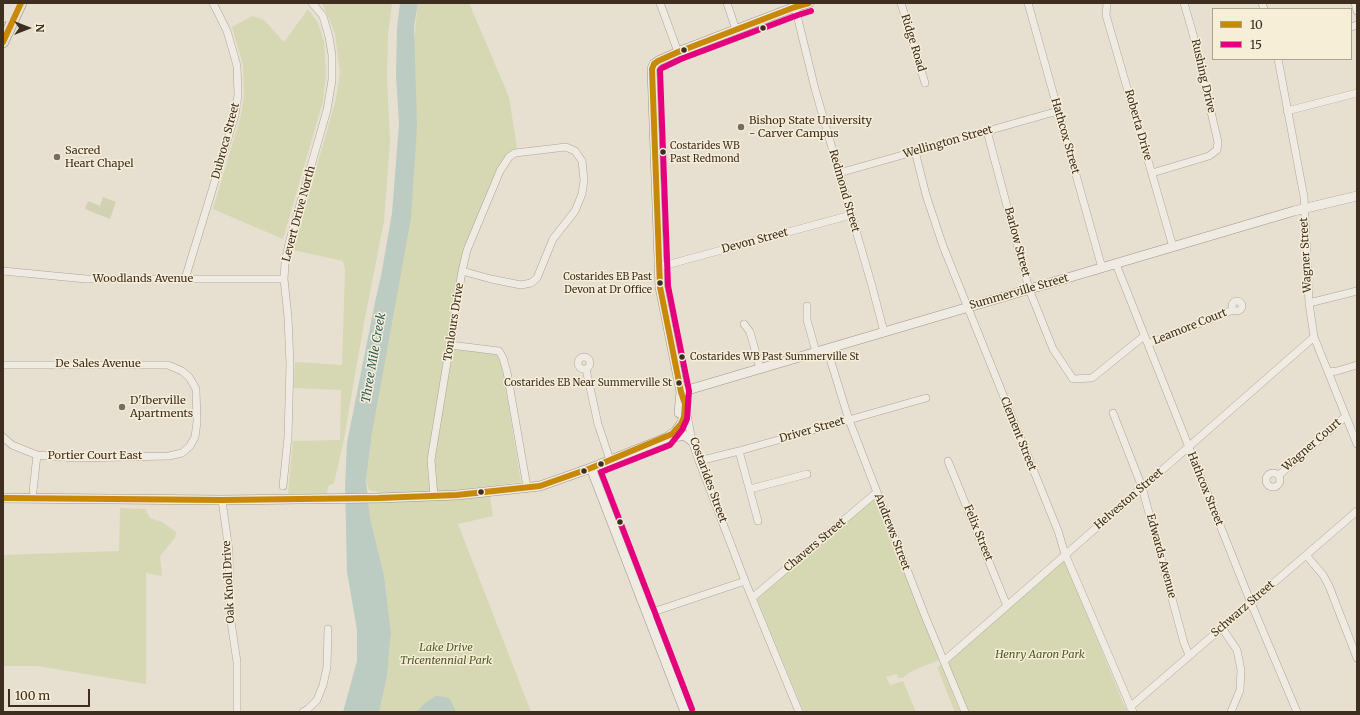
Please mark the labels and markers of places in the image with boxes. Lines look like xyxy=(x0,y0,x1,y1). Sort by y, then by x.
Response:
unlabelled marker xyxy=(758,23,768,33)
unlabelled marker xyxy=(679,45,689,55)
place label: Bishop State University - Carver Campus xyxy=(749,114,872,140)
marker: Bishop State University - Carver Campus xyxy=(736,122,746,132)
place label: Costarides WB Past Redmond xyxy=(670,140,740,164)
place label: Sacred Heart Chapel xyxy=(65,144,134,170)
marker: Costarides WB Past Redmond xyxy=(658,147,668,157)
marker: Sacred Heart Chapel xyxy=(52,152,62,162)
place label: Costarides EB Past Devon at Dr Office xyxy=(563,271,652,294)
marker: Costarides EB Past Devon at Dr Office xyxy=(655,278,665,288)
place label: Costarides WB Past Summerville St xyxy=(690,351,859,363)
marker: Costarides WB Past Summerville St xyxy=(677,352,687,362)
place label: Costarides EB Near Summerville St xyxy=(504,377,672,389)
marker: Costarides EB Near Summerville St xyxy=(674,378,684,388)
place label: D'Iberville Apartments xyxy=(130,394,193,420)
marker: D'Iberville Apartments xyxy=(117,402,127,412)
unlabelled marker xyxy=(596,459,606,469)
unlabelled marker xyxy=(579,466,589,476)
unlabelled marker xyxy=(476,487,486,497)
unlabelled marker xyxy=(615,517,625,527)

